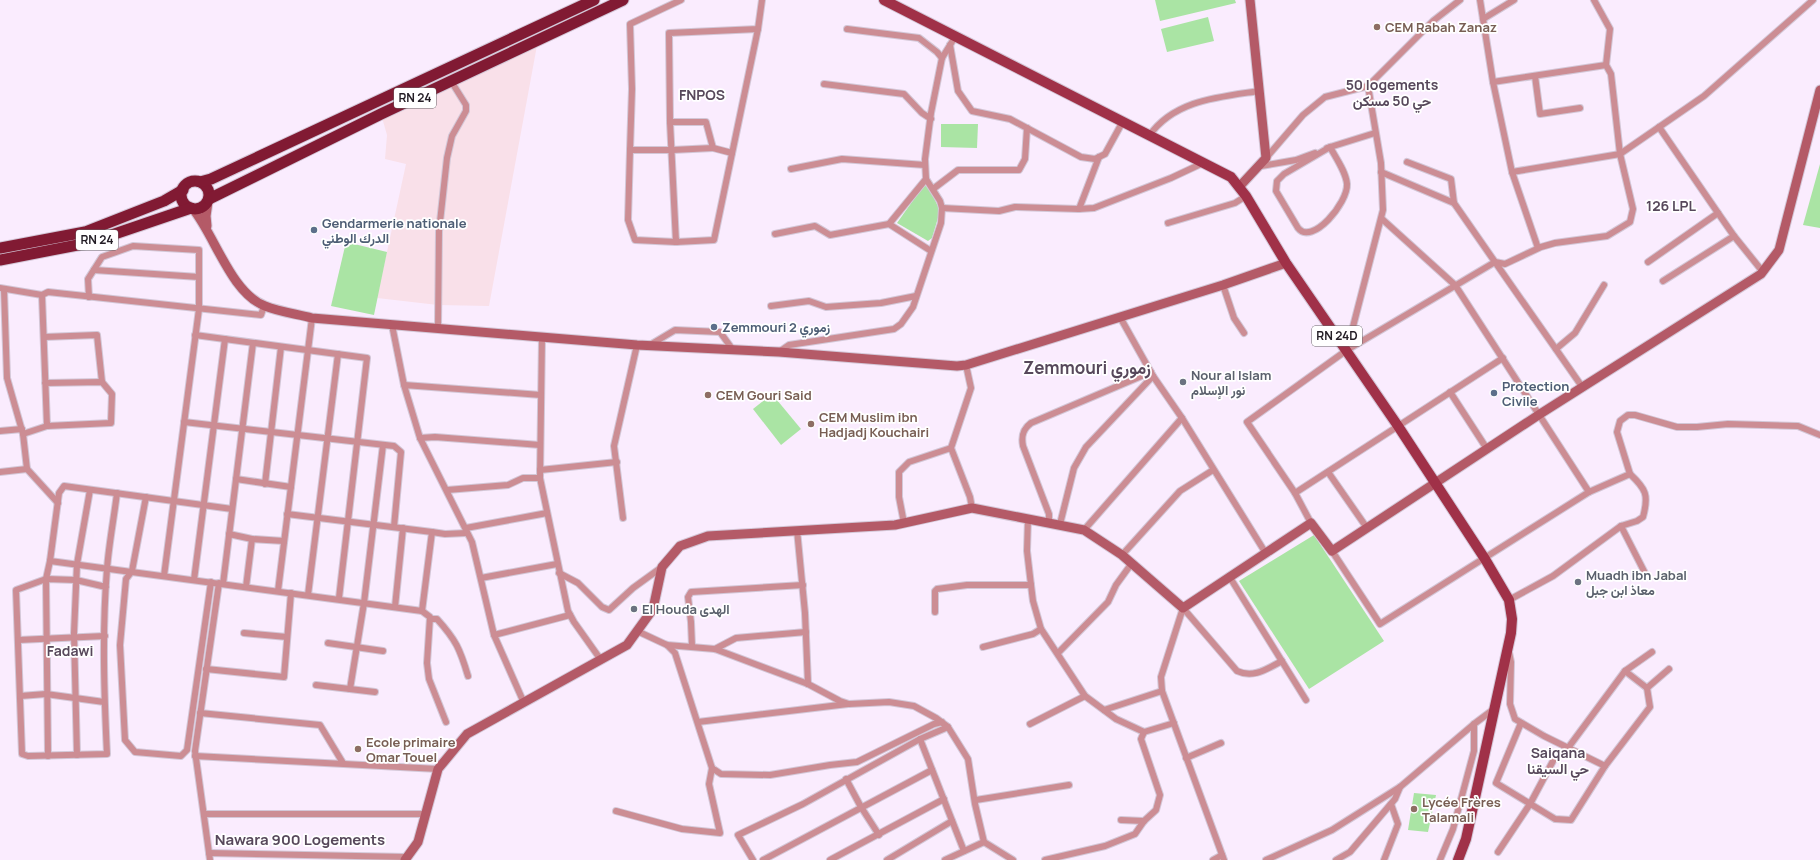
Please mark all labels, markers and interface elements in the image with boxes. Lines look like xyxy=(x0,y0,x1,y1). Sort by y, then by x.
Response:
place label: CEM Rabah Zanaz xyxy=(1385,18,1497,36)
marker: CEM Rabah Zanaz xyxy=(1372,22,1382,32)
district label: 50 logements حي 50 مسكن xyxy=(1346,75,1439,113)
district label: FNPOS xyxy=(679,85,725,104)
road number: RN 24 xyxy=(394,88,436,108)
district label: 126 LPL xyxy=(1646,196,1696,215)
place label: Gendarmerie nationale الدرك الوطني xyxy=(322,214,467,249)
marker: Gendarmerie nationale الدرك الوطني xyxy=(309,225,319,235)
road number: RN 24 xyxy=(76,230,118,250)
place label: Zemmouri 2 زموري xyxy=(722,318,830,338)
marker: Zemmouri 2 زموري xyxy=(709,322,719,332)
road number: RN 24D xyxy=(1312,326,1362,346)
district label: Zemmouri زموري xyxy=(1023,356,1151,382)
place label: Nour al Islam نور الإسلام xyxy=(1191,366,1272,400)
marker: Nour al Islam نور الإسلام xyxy=(1178,377,1188,387)
place label: Protection Civile xyxy=(1502,377,1569,410)
place label: CEM Gouri Said xyxy=(716,386,812,404)
marker: Protection Civile xyxy=(1489,388,1499,398)
marker: CEM Gouri Said xyxy=(703,390,713,400)
place label: CEM Muslim ibn Hadjadj Kouchairi xyxy=(819,408,929,441)
marker: CEM Muslim ibn Hadjadj Kouchairi xyxy=(806,419,816,429)
place label: Muadh ibn Jabal معاذ ابن جبل xyxy=(1586,566,1687,599)
marker: Muadh ibn Jabal معاذ ابن جبل xyxy=(1573,577,1583,587)
place label: El Houda الهدى xyxy=(642,600,730,618)
marker: El Houda الهدى xyxy=(629,604,639,614)
district label: Fadawi xyxy=(47,641,93,660)
place label: Ecole primaire Omar Touel xyxy=(366,733,456,766)
district label: Saiqana حي السيقنا xyxy=(1527,743,1589,781)
marker: Ecole primaire Omar Touel xyxy=(353,744,363,754)
place label: Lycée Frères Talamali xyxy=(1422,793,1501,826)
marker: Lycée Frères Talamali xyxy=(1409,804,1419,814)
district label: Nawara 900 Logements xyxy=(215,829,385,850)

